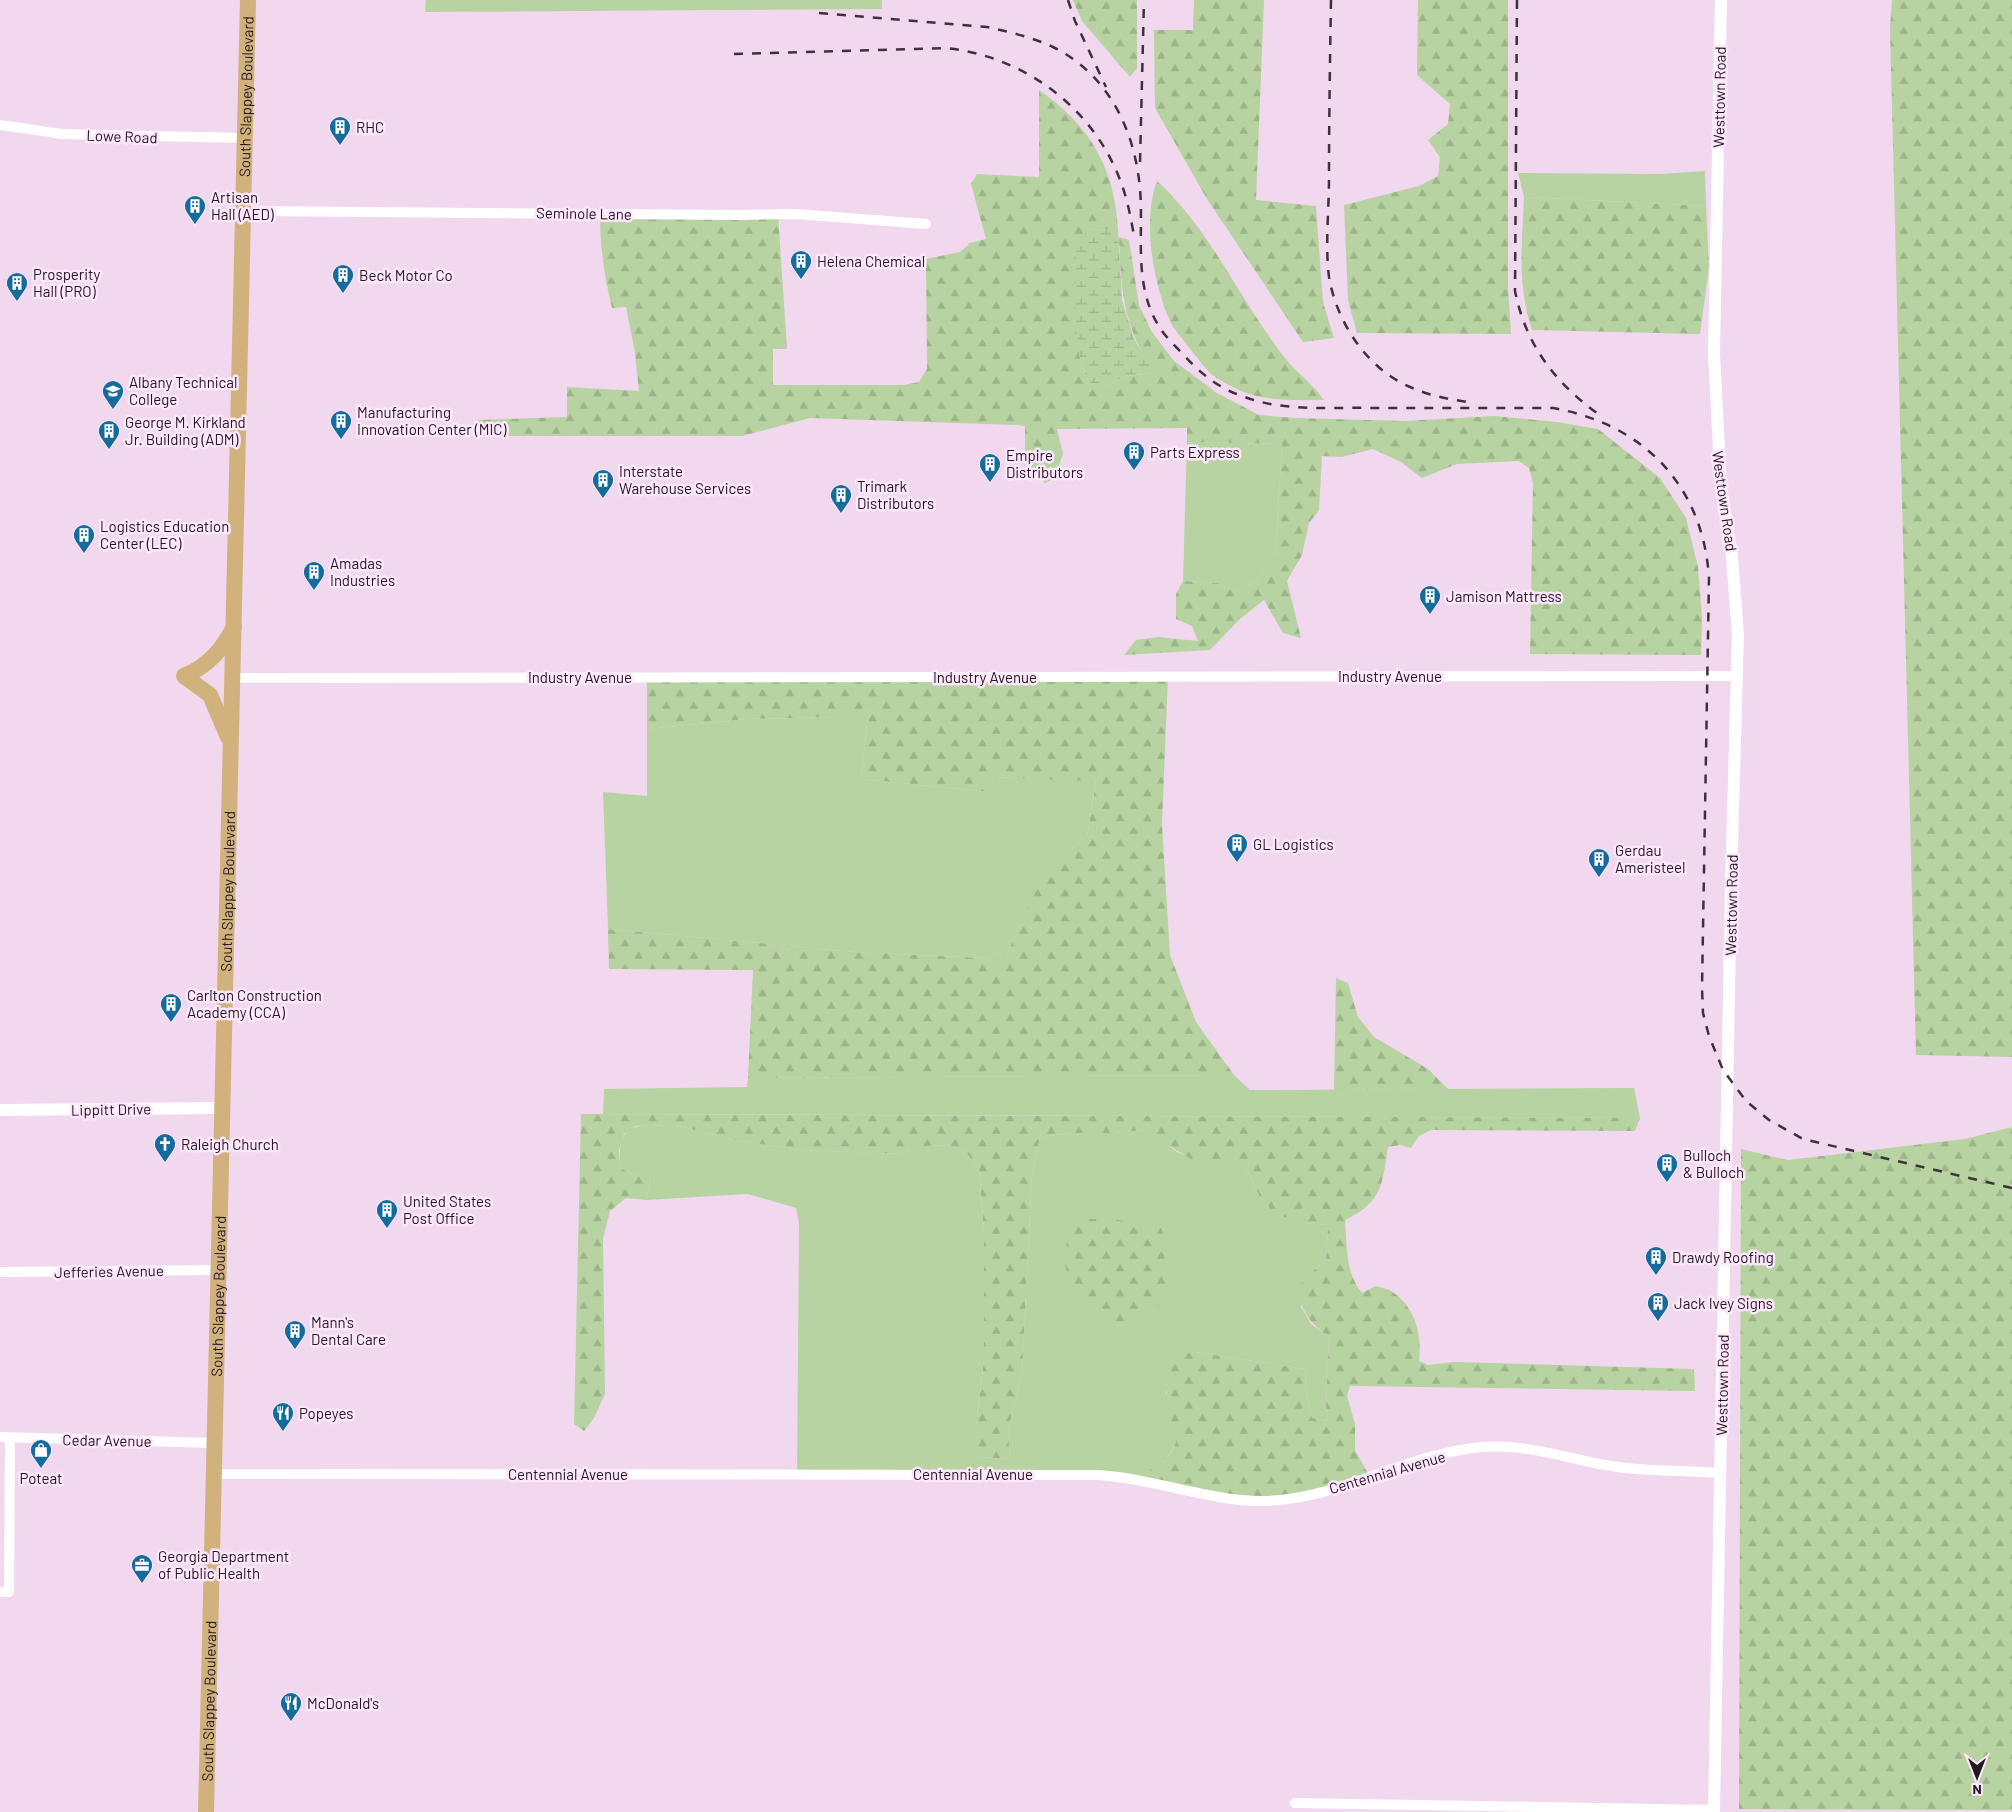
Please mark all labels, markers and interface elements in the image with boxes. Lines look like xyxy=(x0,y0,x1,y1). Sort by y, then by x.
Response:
street label: South Slappey Boulevard xyxy=(235,16,257,177)
street label: Westtown Road xyxy=(1709,46,1729,148)
building icon: RHC xyxy=(328,115,352,146)
place label: RHC xyxy=(356,118,384,136)
street label: Lowe Road xyxy=(86,126,158,146)
place label: Artisan Hall (AED) xyxy=(211,188,274,223)
building icon: Artisan Hall (AED) xyxy=(183,194,207,225)
street label: Seminole Lane xyxy=(536,203,632,223)
building icon: Helena Chemical xyxy=(789,249,813,280)
place label: Helena Chemical xyxy=(817,252,925,270)
building icon: Beck Motor Co xyxy=(331,263,355,294)
place label: Prosperity Hall (PRO) xyxy=(33,265,101,300)
place label: Beck Motor Co xyxy=(359,266,453,284)
building icon: Prosperity Hall (PRO) xyxy=(5,271,29,302)
place label: Albany Technical College xyxy=(129,373,237,408)
school or university icon: Albany Technical College xyxy=(101,379,125,410)
place label: Manufacturing Innovation Center (MIC) xyxy=(357,403,506,438)
building icon: Manufacturing Innovation Center (MIC) xyxy=(329,409,353,440)
place label: George M. Kirkland Jr. Building (ADM) xyxy=(125,413,246,448)
building icon: George M. Kirkland Jr. Building (ADM) xyxy=(97,419,121,450)
building icon: Parts Express xyxy=(1122,440,1146,471)
place label: Parts Express xyxy=(1150,443,1240,461)
place label: Empire Distributors xyxy=(1006,446,1083,481)
street label: Westtown Road xyxy=(1709,450,1741,552)
building icon: Empire Distributors xyxy=(978,452,1002,483)
place label: Interstate Warehouse Services xyxy=(619,462,751,497)
building icon: Interstate Warehouse Services xyxy=(591,468,615,499)
place label: Trimark Distributors xyxy=(857,477,934,512)
building icon: Trimark Distributors xyxy=(829,483,853,514)
place label: Logistics Education Center (LEC) xyxy=(100,517,229,552)
building icon: Logistics Education Center (LEC) xyxy=(72,523,96,554)
place label: Amadas Industries xyxy=(330,554,395,589)
building icon: Amadas Industries xyxy=(302,560,326,591)
building icon: Jamison Mattress xyxy=(1418,584,1442,615)
place label: Jamison Mattress xyxy=(1446,587,1562,605)
street label: Industry Avenue xyxy=(1338,667,1442,685)
street label: Industry Avenue xyxy=(528,668,632,686)
street label: Industry Avenue xyxy=(933,668,1037,686)
street label: South Slappey Boulevard xyxy=(216,811,238,972)
building icon: GL Logistics xyxy=(1225,832,1249,863)
place label: GL Logistics xyxy=(1253,835,1334,853)
place label: Gerdau Ameristeel xyxy=(1615,841,1686,876)
building icon: Gerdau Ameristeel xyxy=(1587,847,1611,878)
street label: Westtown Road xyxy=(1721,854,1741,956)
place label: Carlton Construction Academy (CCA) xyxy=(187,986,322,1021)
building icon: Carlton Construction Academy (CCA) xyxy=(159,992,183,1023)
street label: Lippitt Drive xyxy=(71,1099,151,1119)
church icon: Raleigh Church xyxy=(153,1132,177,1163)
place label: Raleigh Church xyxy=(181,1135,279,1153)
place label: Bulloch & Bulloch xyxy=(1683,1146,1744,1181)
building icon: Bulloch & Bulloch xyxy=(1655,1152,1679,1183)
place label: United States Post Office xyxy=(403,1192,491,1227)
building icon: United States Post Office xyxy=(375,1198,399,1229)
street label: South Slappey Boulevard xyxy=(207,1216,229,1377)
building icon: Drawdy Roofing xyxy=(1644,1245,1668,1276)
place label: Drawdy Roofing xyxy=(1672,1248,1774,1266)
street label: Jefferies Avenue xyxy=(54,1261,164,1281)
building icon: Jack Ivey Signs xyxy=(1646,1291,1670,1322)
place label: Jack Ivey Signs xyxy=(1674,1294,1773,1312)
place label: Mann's Dental Care xyxy=(311,1313,386,1348)
building icon: Mann's Dental Care xyxy=(283,1319,307,1350)
street label: Westtown Road xyxy=(1712,1334,1732,1436)
restaurant icon: Popeyes xyxy=(271,1401,295,1432)
place label: Popeyes xyxy=(299,1404,354,1422)
street label: Cedar Avenue xyxy=(62,1430,152,1450)
shop icon: Poteat xyxy=(29,1438,53,1469)
street label: Centennial Avenue xyxy=(1327,1447,1447,1497)
street label: Centennial Avenue xyxy=(508,1465,628,1483)
street label: Centennial Avenue xyxy=(913,1465,1033,1483)
place label: Poteat xyxy=(20,1469,62,1487)
place label: Georgia Department of Public Health xyxy=(158,1547,289,1582)
office icon: Georgia Department of Public Health xyxy=(130,1553,154,1584)
street label: South Slappey Boulevard xyxy=(198,1620,219,1782)
restaurant icon: McDonald's xyxy=(279,1691,303,1722)
place label: McDonald's xyxy=(307,1694,379,1712)
north arrow xyxy=(1952,1752,2002,1802)
text: N xyxy=(1972,1782,1982,1799)

